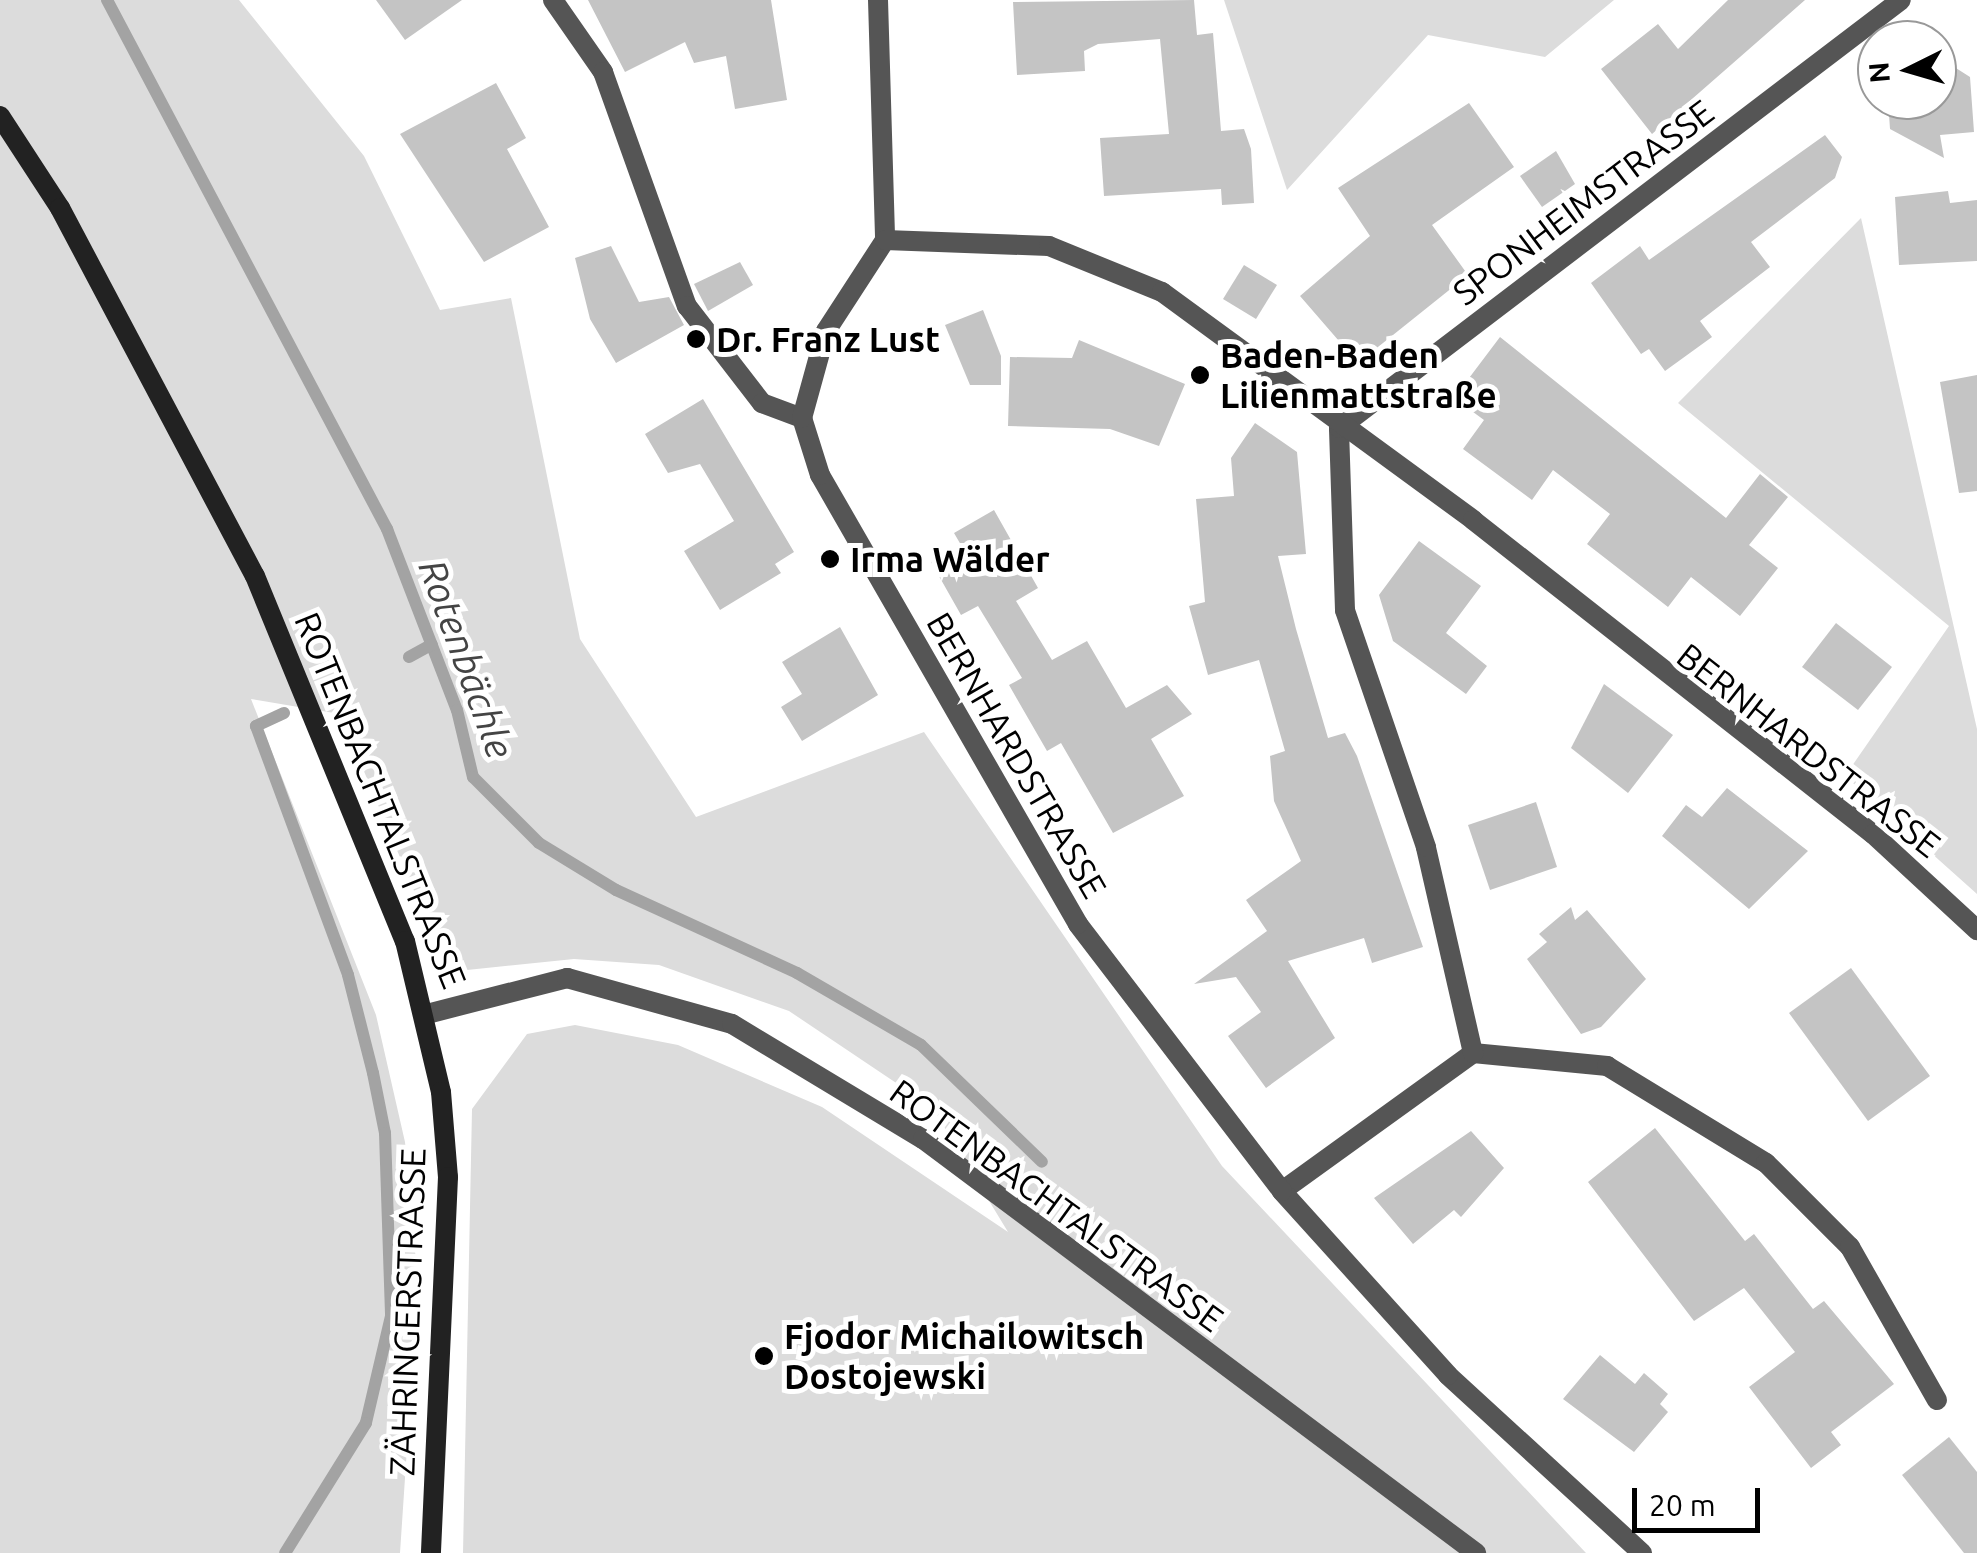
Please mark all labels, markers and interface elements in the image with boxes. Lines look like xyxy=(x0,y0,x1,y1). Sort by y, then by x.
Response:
north arrow xyxy=(1857,20,1957,120)
text: N xyxy=(1862,61,1895,84)
street label: SPONHEIMSTRASSE xyxy=(1445,90,1721,314)
place label: Dr. Franz Lust xyxy=(716,318,940,360)
marker: Dr. Franz Lust xyxy=(685,328,707,350)
place label: Baden-Baden Lilienmattstraße xyxy=(1220,334,1497,416)
marker: Baden-Baden Lilienmattstraße xyxy=(1189,364,1211,386)
place label: Irma Wälder xyxy=(850,538,1050,580)
marker: Irma Wälder xyxy=(819,548,841,570)
water label: Rotenbächle xyxy=(409,554,523,764)
street label: BERNHARDSTRASSE xyxy=(918,605,1116,905)
street label: ROTENBACHTALSTRASSE xyxy=(286,606,476,994)
street label: BERNHARDSTRASSE xyxy=(1669,634,1949,866)
street label: ROTENBACHTALSTRASSE xyxy=(882,1070,1232,1340)
street label: ZÄHRINGERSTRASSE xyxy=(380,1147,434,1477)
place label: Fjodor Michailowitsch Dostojewski xyxy=(784,1315,1144,1397)
marker: Fjodor Michailowitsch Dostojewski xyxy=(753,1345,775,1367)
scale bar xyxy=(1637,1468,1764,1530)
text: 20 m xyxy=(1649,1488,1716,1522)

